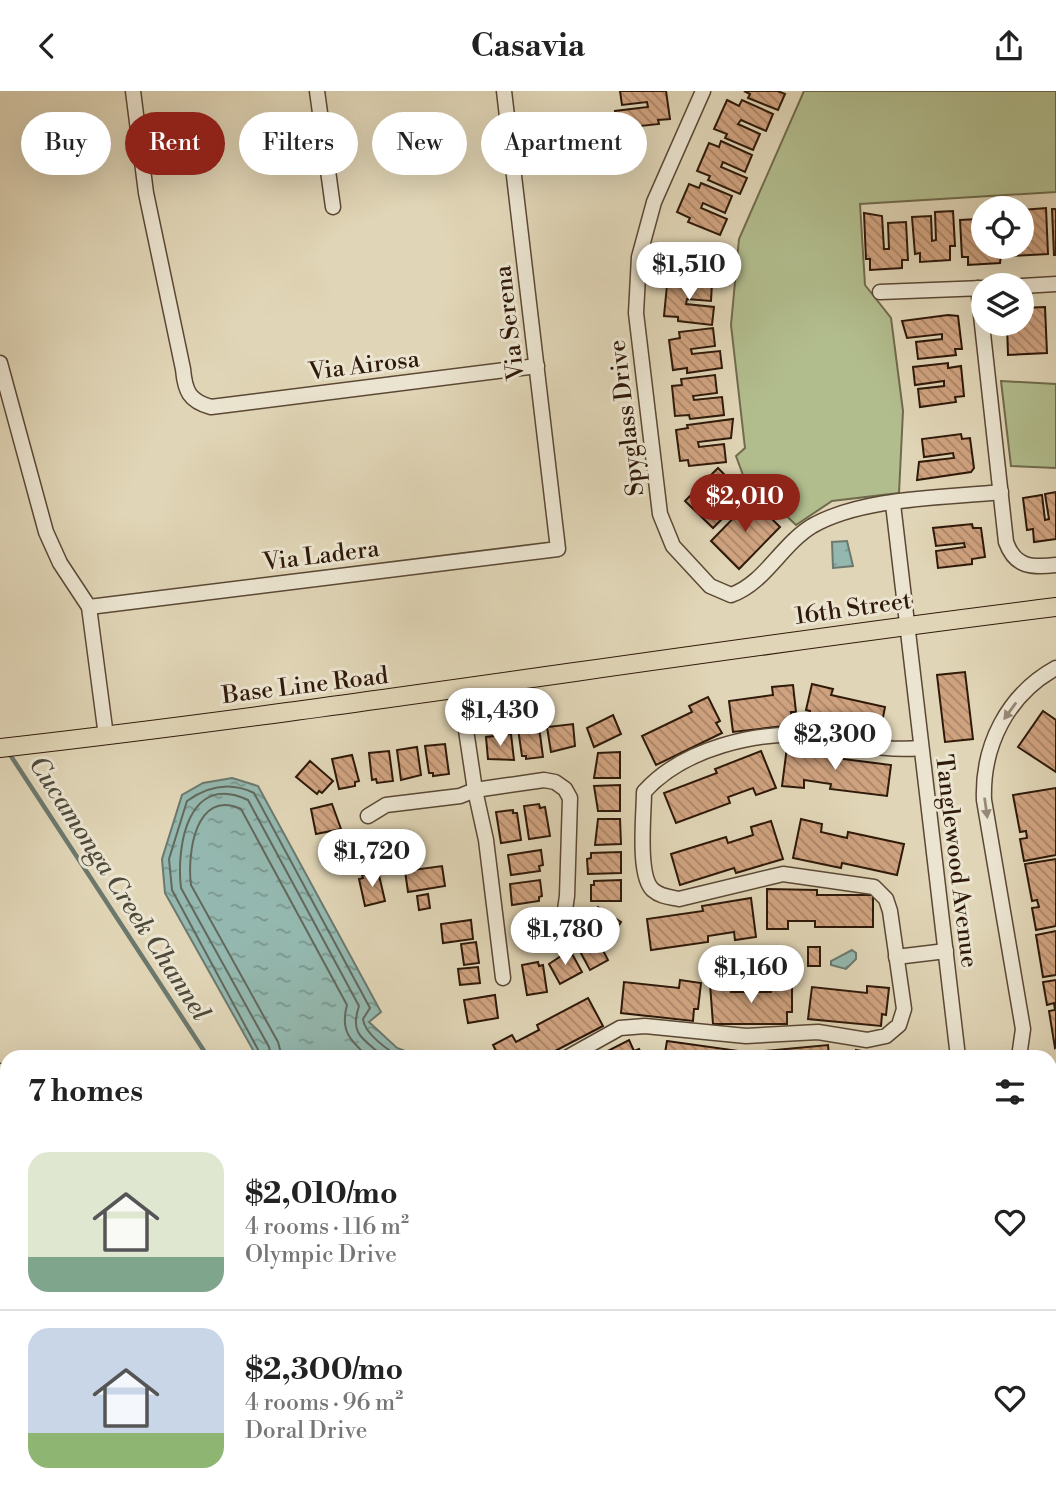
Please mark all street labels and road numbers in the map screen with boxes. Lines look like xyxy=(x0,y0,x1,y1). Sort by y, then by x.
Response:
street label: Via Serena xyxy=(488,263,532,383)
street label: Spyglass Drive xyxy=(603,338,651,498)
street label: Via Airosa xyxy=(306,344,422,388)
street label: Via Ladera xyxy=(260,534,382,578)
street label: 16th Street xyxy=(793,586,914,632)
street label: Base Line Road xyxy=(219,661,390,711)
street label: Tanglewood Avenue xyxy=(928,753,984,969)

